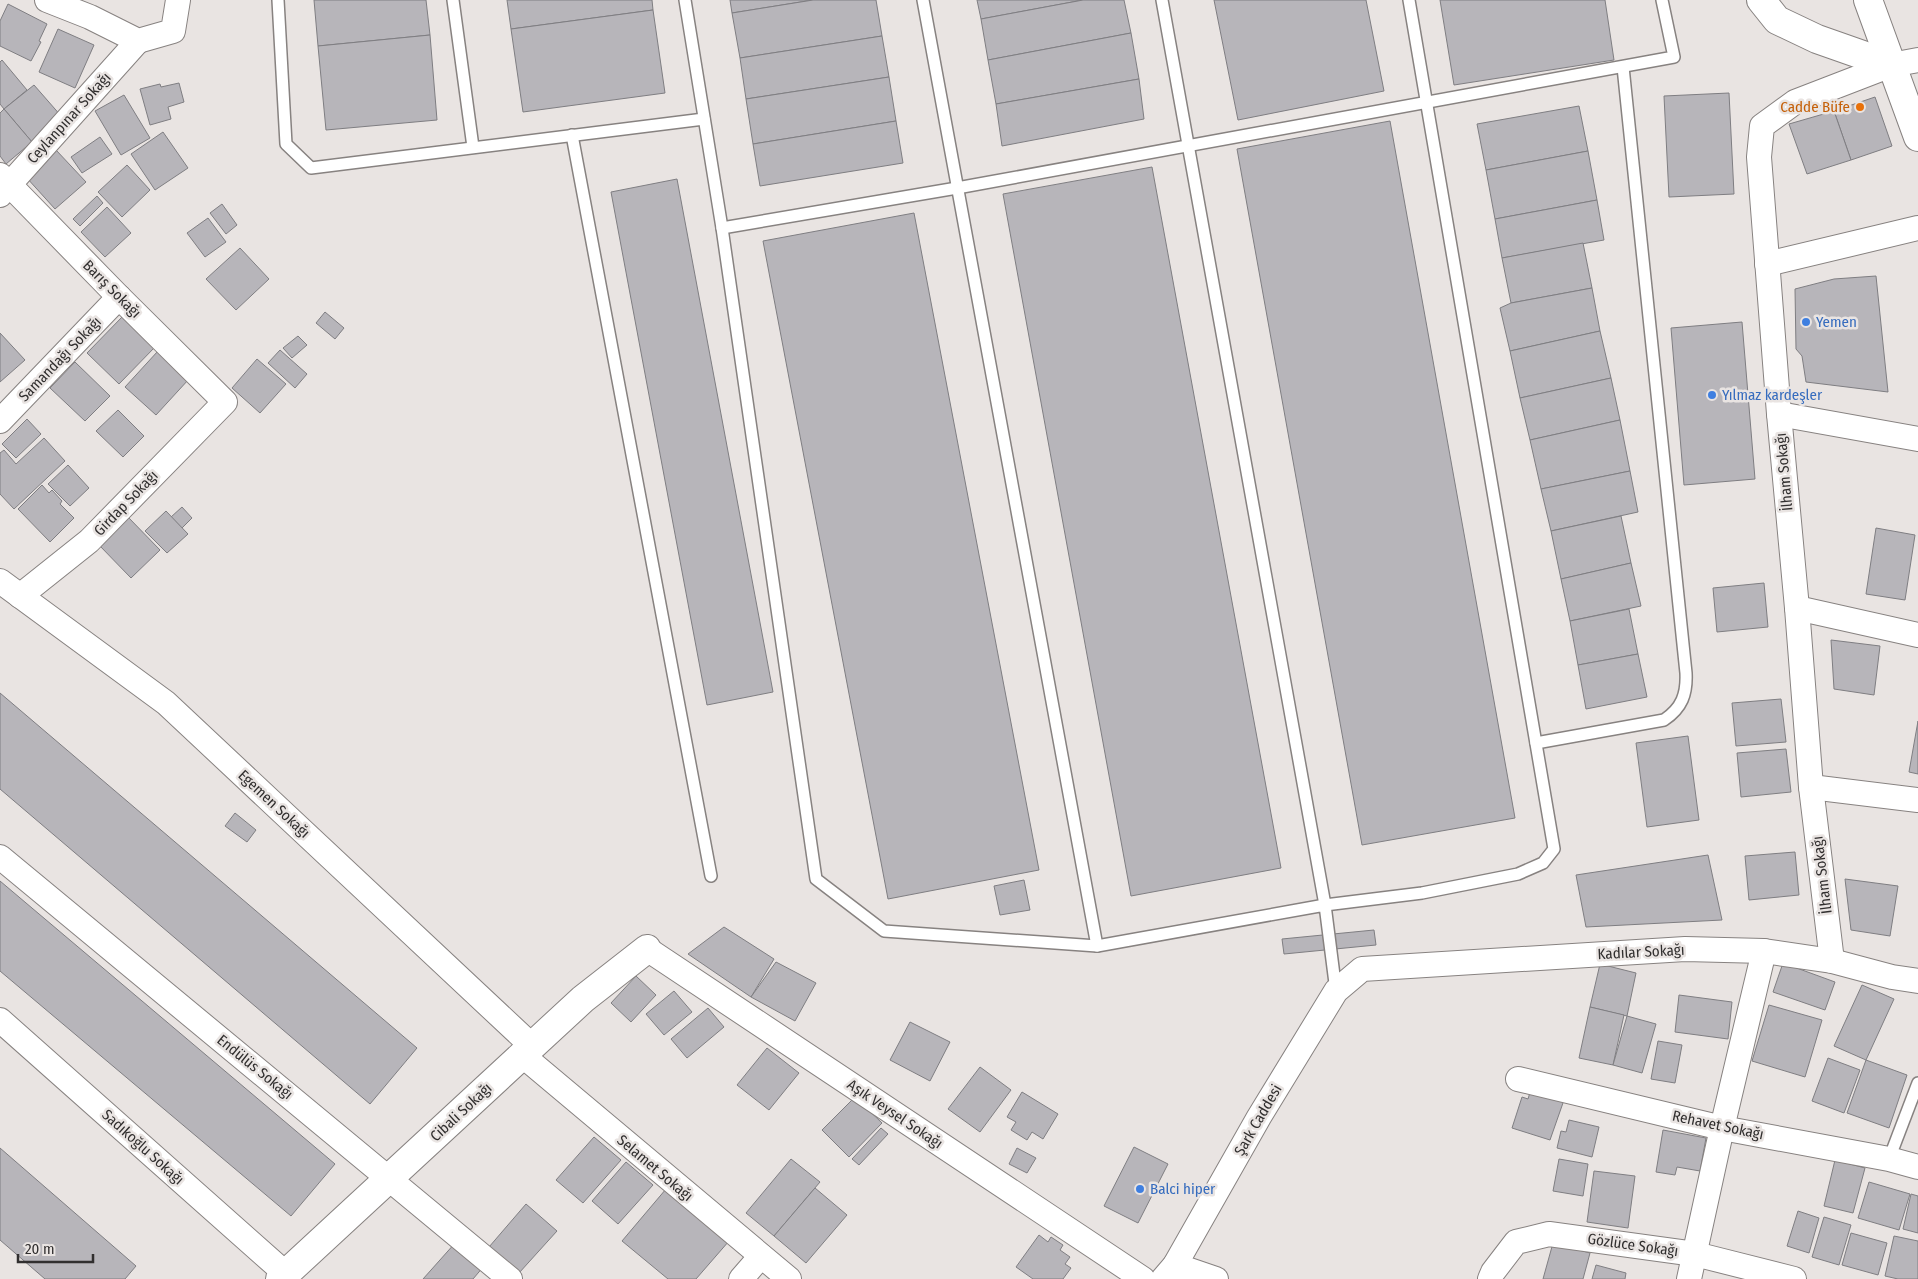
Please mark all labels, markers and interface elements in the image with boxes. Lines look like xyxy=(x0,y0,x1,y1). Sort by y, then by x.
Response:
street label: Ceylanpınar Sokağı xyxy=(23,69,115,167)
place label: Cadde Büfe xyxy=(1780,98,1850,116)
marker: Cadde Büfe xyxy=(1854,101,1866,113)
street label: Barış Sokağı xyxy=(79,256,145,322)
street label: Samandağı Sokağı xyxy=(15,313,105,405)
place label: Yemen xyxy=(1816,313,1857,331)
marker: Yemen xyxy=(1800,316,1812,328)
place label: Yılmaz kardeşler xyxy=(1722,386,1823,404)
marker: Yılmaz kardeşler xyxy=(1706,389,1718,401)
street label: İlham Sokağı xyxy=(1772,432,1796,512)
street label: Girdap Sokağı xyxy=(90,466,162,540)
street label: Egemen Sokağı xyxy=(234,766,314,842)
street label: İlham Sokağı xyxy=(1808,835,1836,915)
street label: Kadılar Sokağı xyxy=(1597,941,1685,963)
street label: Endülüs Sokağı xyxy=(213,1031,297,1103)
street label: Aşık Veysel Sokağı xyxy=(844,1075,946,1153)
street label: Cibali Sokağı xyxy=(426,1079,496,1145)
street label: Şark Caddesi xyxy=(1230,1081,1286,1159)
street label: Sadıkoğlu Sokağı xyxy=(98,1106,188,1188)
street label: Rehavet Sokağı xyxy=(1671,1107,1765,1143)
street label: Selamet Sokağı xyxy=(613,1131,697,1205)
place label: Balci hiper xyxy=(1150,1180,1216,1198)
marker: Balci hiper xyxy=(1134,1183,1146,1195)
street label: Gözlüce Sokağı xyxy=(1587,1230,1679,1260)
scale bar xyxy=(18,1232,92,1264)
text: 20 m xyxy=(25,1240,55,1258)

